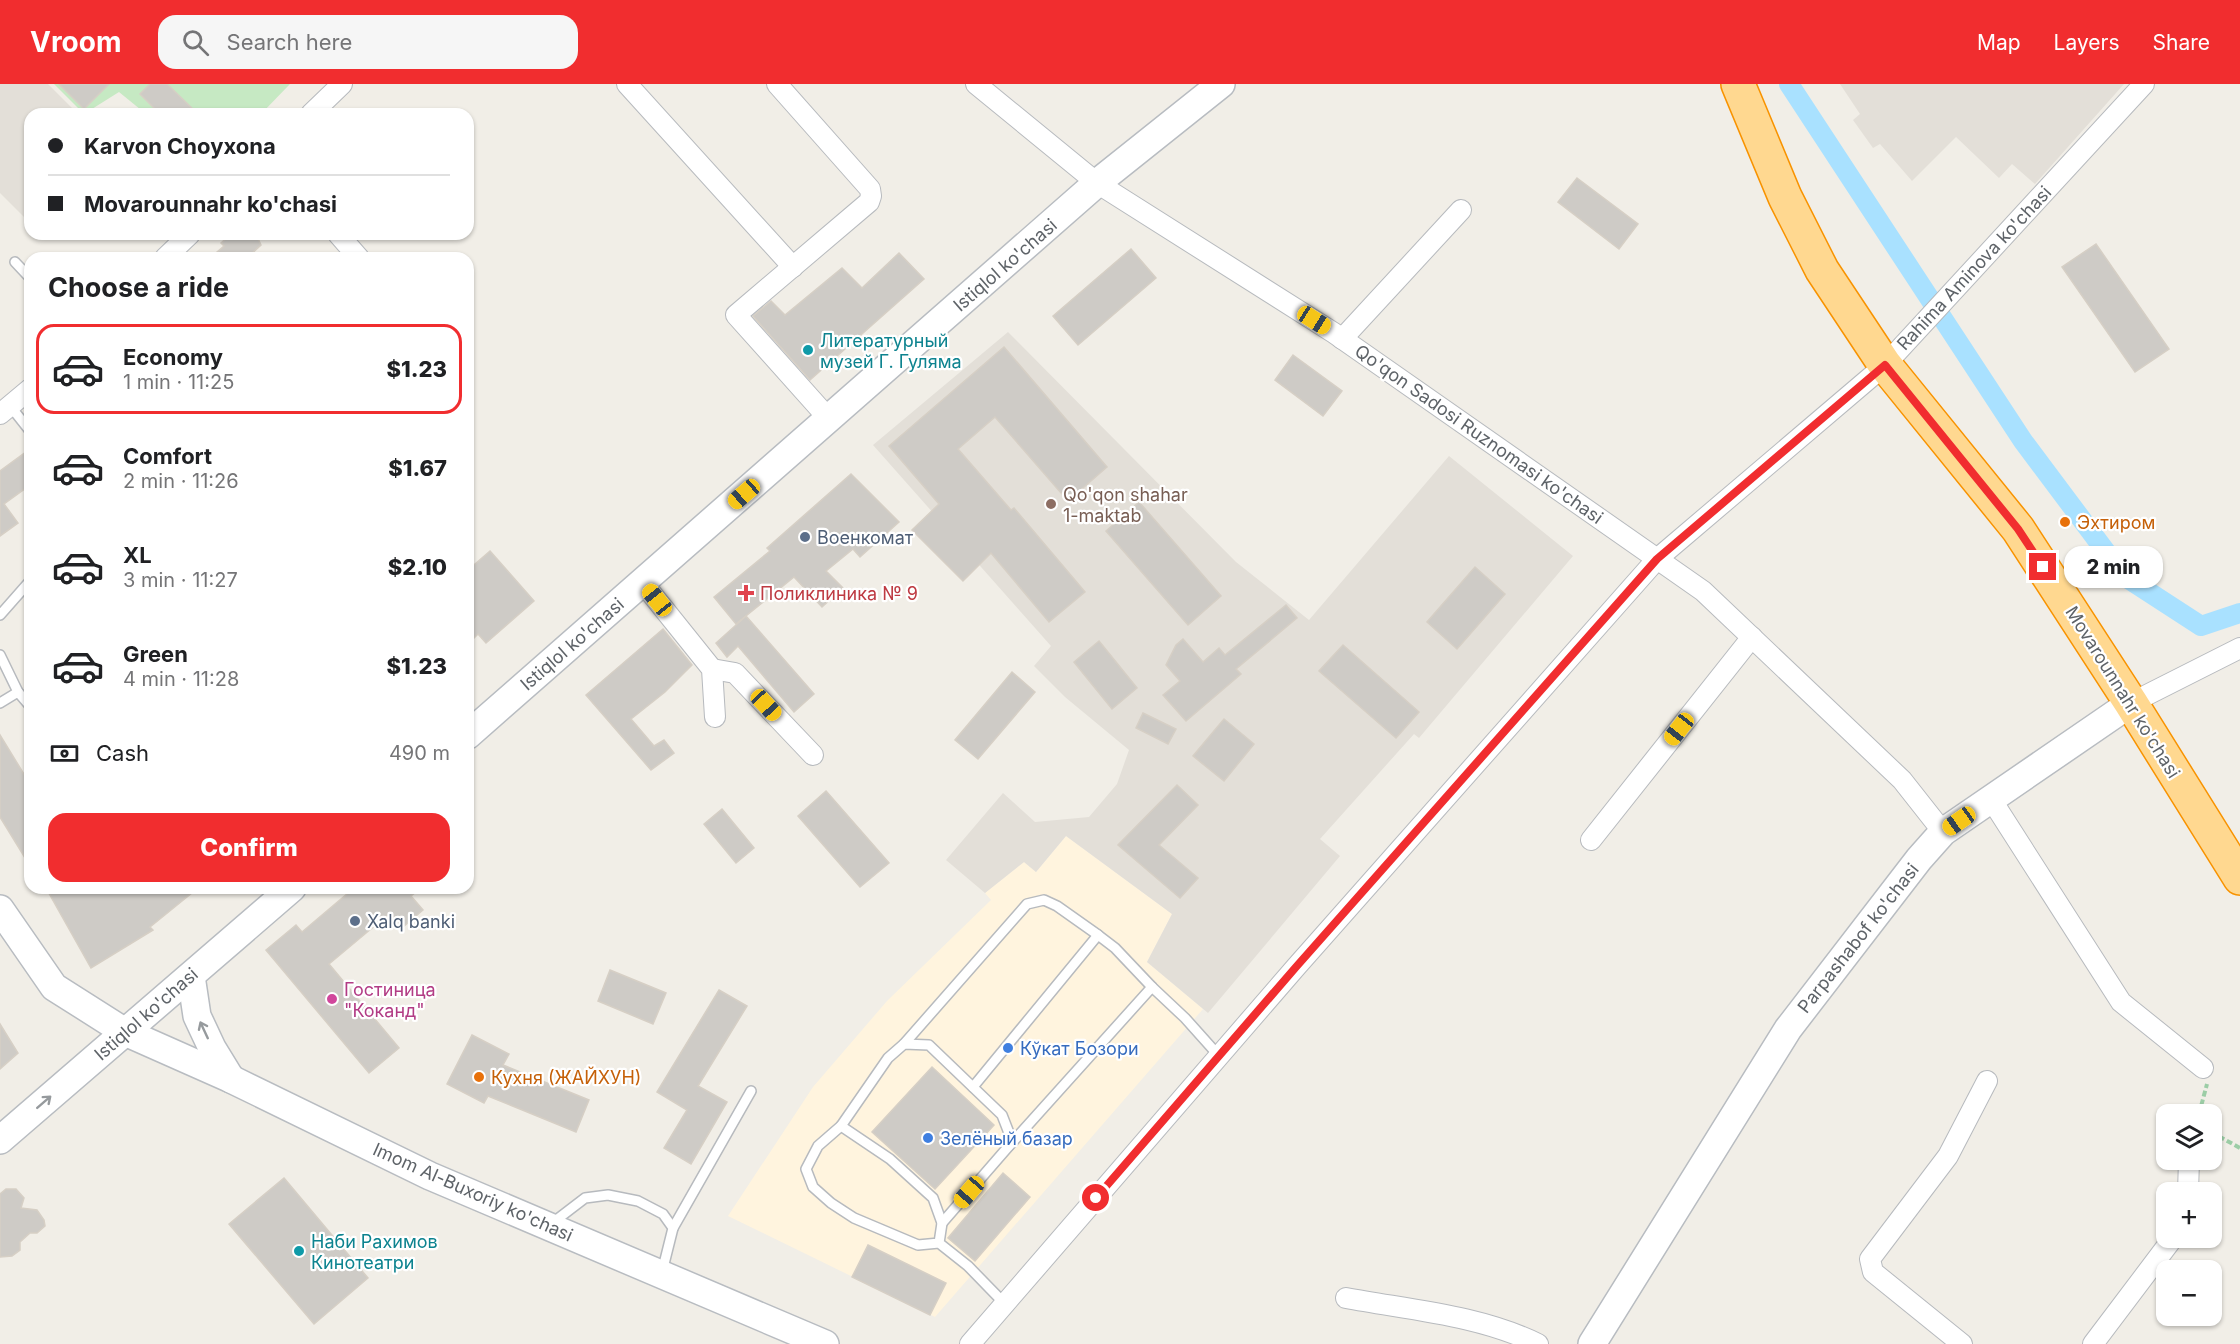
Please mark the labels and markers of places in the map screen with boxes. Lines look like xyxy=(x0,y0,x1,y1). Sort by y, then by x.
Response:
place label: Литературный музей Г. Гуляма xyxy=(820,330,962,372)
marker: Литературный музей Г. Гуляма xyxy=(801,343,815,357)
place label: Qo'qon shahar 1-maktab xyxy=(1063,484,1188,526)
marker: Qo'qon shahar 1-maktab xyxy=(1044,497,1058,511)
place label: Эхтиром xyxy=(2077,512,2155,533)
marker: Эхтиром xyxy=(2058,515,2072,529)
place label: Военкомат xyxy=(817,527,914,548)
marker: Военкомат xyxy=(798,530,812,544)
place label: Поликлиника № 9 xyxy=(760,583,918,604)
marker: Поликлиника № 9 xyxy=(737,584,755,602)
place label: Xalq banki xyxy=(367,911,455,932)
marker: Xalq banki xyxy=(348,914,362,928)
place label: Гостиница "Коканд" xyxy=(344,979,436,1021)
marker: Гостиница "Коканд" xyxy=(325,992,339,1006)
place label: Кўкат Бозори xyxy=(1020,1038,1139,1059)
marker: Кўкат Бозори xyxy=(1001,1041,1015,1055)
place label: Кухня (ЖАЙХУН) xyxy=(491,1066,641,1088)
marker: Кухня (ЖАЙХУН) xyxy=(472,1070,486,1084)
place label: Зелёный базар xyxy=(940,1128,1073,1149)
marker: Зелёный базар xyxy=(921,1131,935,1145)
place label: Наби Рахимов Кинотеатри xyxy=(311,1231,438,1273)
marker: Наби Рахимов Кинотеатри xyxy=(292,1244,306,1258)

